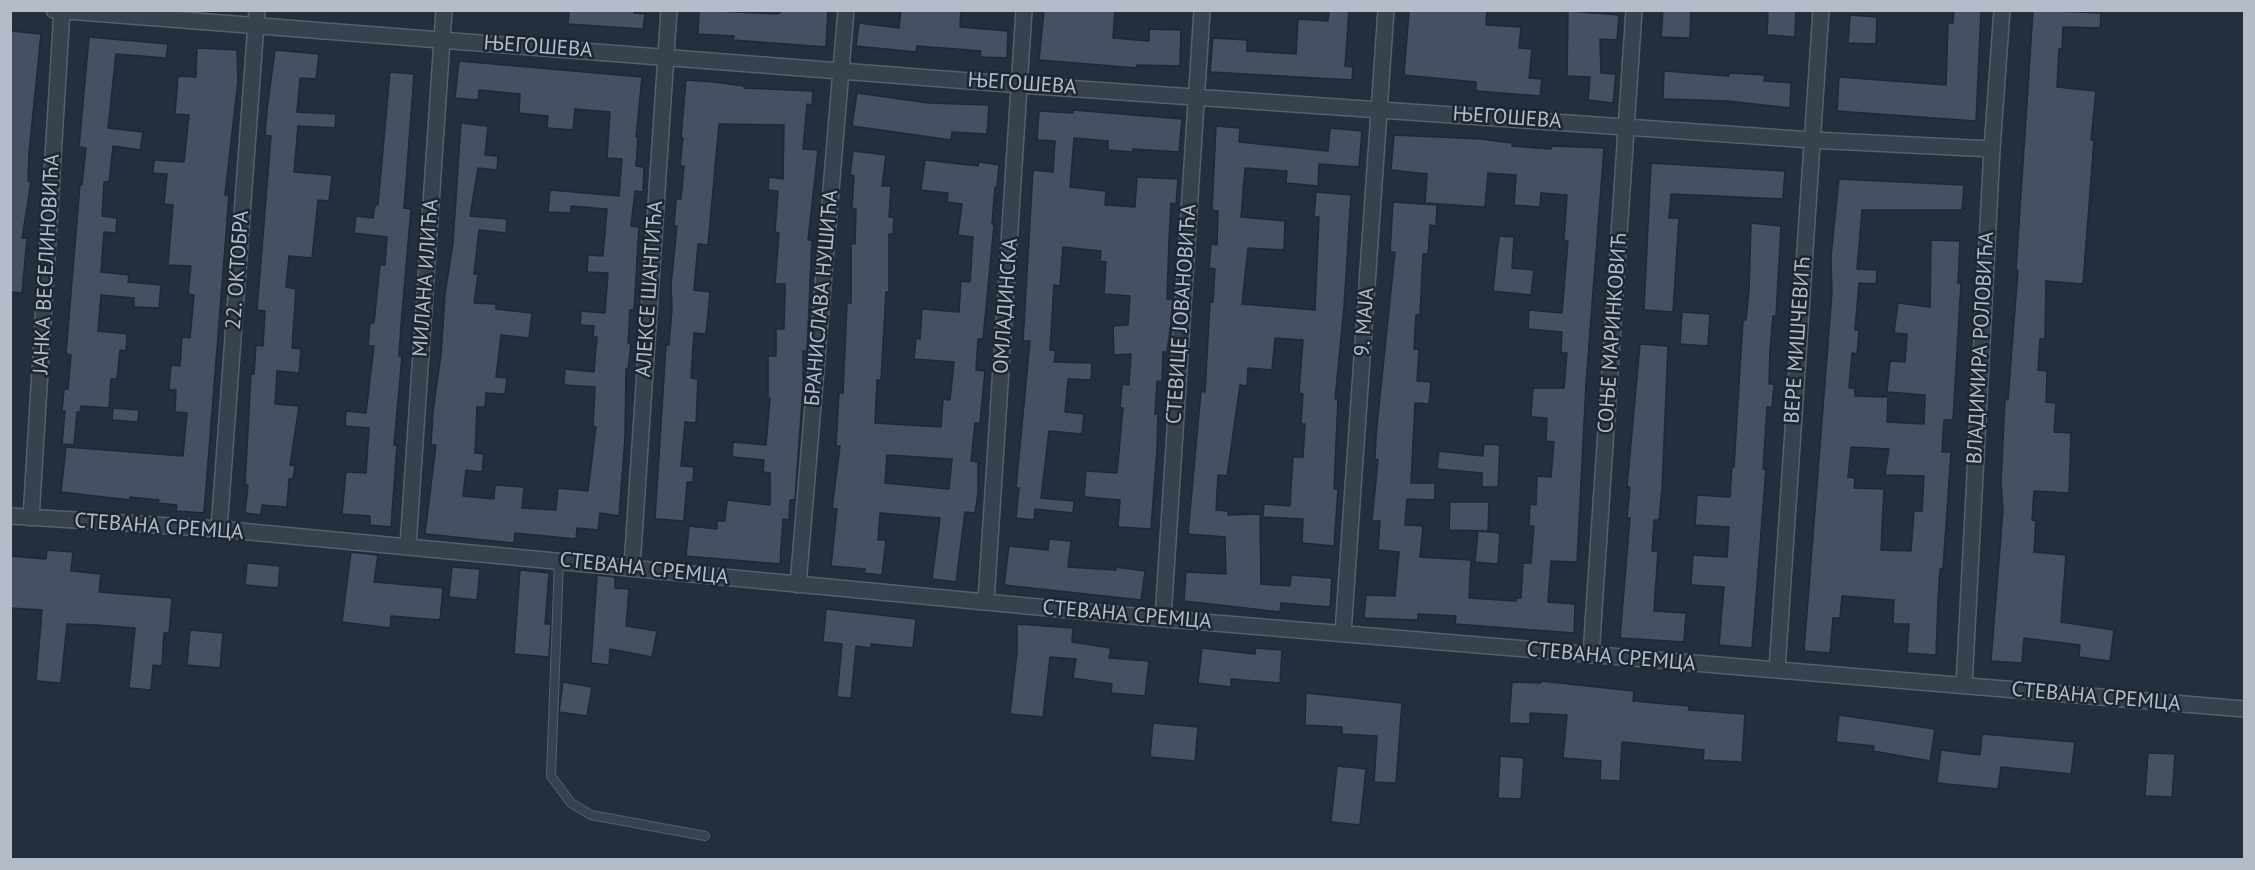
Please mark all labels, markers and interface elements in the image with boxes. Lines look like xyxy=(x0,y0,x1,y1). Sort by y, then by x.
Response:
street label: ЊЕГОШЕВА xyxy=(483,31,593,63)
street label: ЊЕГОШЕВА xyxy=(967,68,1077,100)
street label: ЊЕГОШЕВА xyxy=(1452,102,1562,134)
street label: ЈАНКА ВЕСЕЛИНОВИЋА xyxy=(29,153,65,375)
street label: БРАНИСЛАВА НУШИЋА xyxy=(800,189,844,407)
street label: МИЛАНА ИЛИЋА xyxy=(408,198,444,358)
street label: АЛЕКСЕ ШАНТИЋА xyxy=(631,200,669,378)
street label: СТЕВИЦЕ ЈОВАНОВИЋА xyxy=(1162,203,1202,425)
street label: 22. ОКТОБРА xyxy=(221,210,255,330)
street label: ВЛАДИМИРА РОЛОВИЋА xyxy=(1962,231,2000,465)
street label: СОЊЕ МАРИНКОВИЋ xyxy=(1593,232,1633,434)
street label: ОМЛАДИНСКА xyxy=(989,237,1023,375)
street label: ВЕРЕ МИШЧЕВИЋ xyxy=(1780,255,1816,425)
street label: 9. МАЈА xyxy=(1350,287,1380,357)
street label: СТЕВАНА СРЕМЦА xyxy=(74,509,244,545)
street label: СТЕВАНА СРЕМЦА xyxy=(558,548,730,590)
street label: СТЕВАНА СРЕМЦА xyxy=(1041,595,1213,635)
street label: СТЕВАНА СРЕМЦА xyxy=(1525,637,1697,677)
street label: СТЕВАНА СРЕМЦА xyxy=(2010,677,2182,717)

